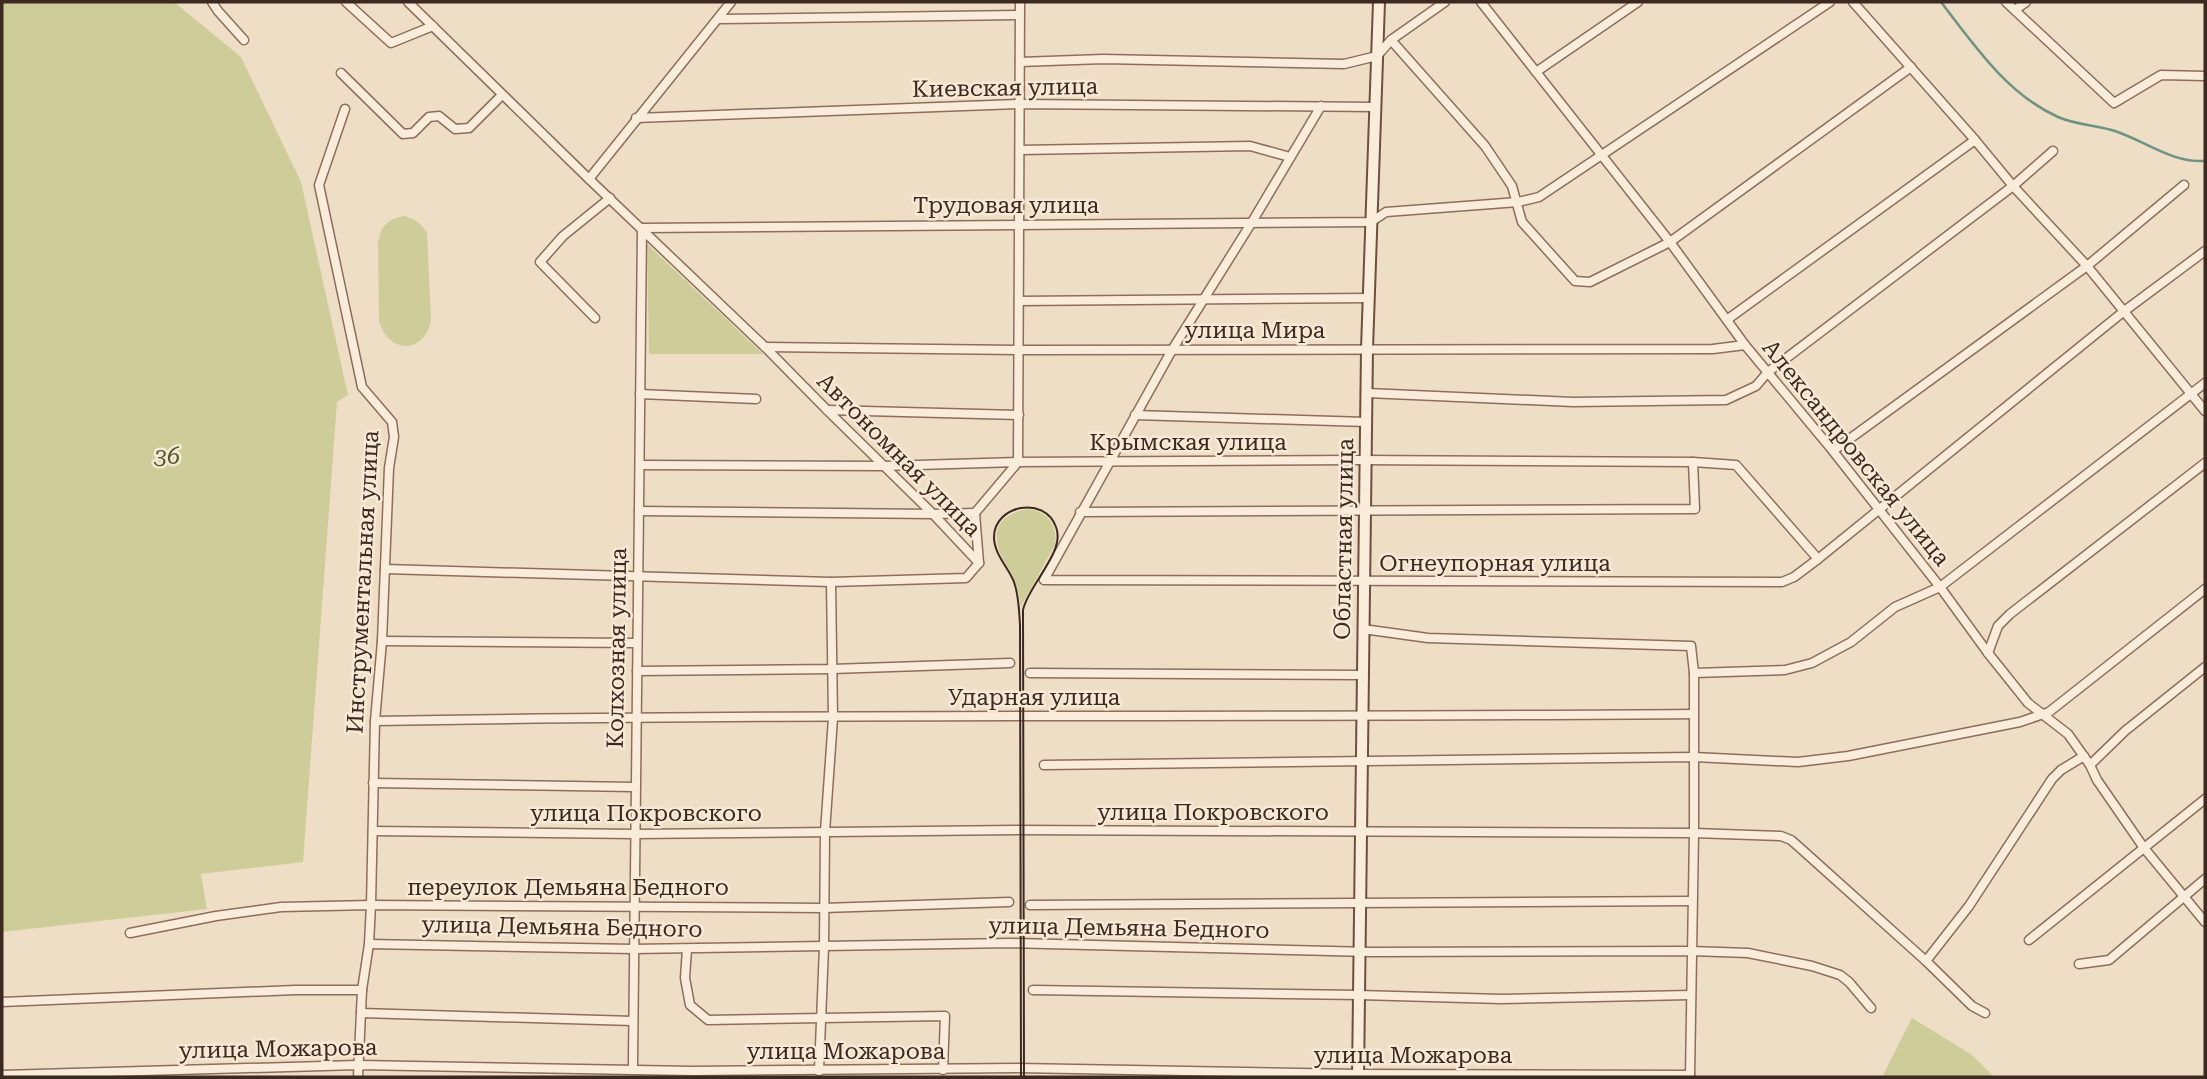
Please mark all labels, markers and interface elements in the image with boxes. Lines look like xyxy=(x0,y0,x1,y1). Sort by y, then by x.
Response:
street label: Киевская улица xyxy=(912,73,1099,103)
street label: Трудовая улица xyxy=(913,192,1100,219)
street label: улица Мира xyxy=(1185,317,1326,344)
street label: Александровская улица xyxy=(1756,335,1956,572)
street label: Автономная улица xyxy=(812,368,987,543)
street label: Инструментальная улица xyxy=(342,429,384,734)
street label: Крымская улица xyxy=(1089,429,1287,456)
street label: Областная улица xyxy=(1329,437,1359,640)
park label: 36 xyxy=(153,443,180,470)
street label: Колхозная улица xyxy=(602,547,632,749)
street label: Огнеупорная улица xyxy=(1379,550,1611,577)
street label: Ударная улица xyxy=(948,684,1121,711)
street label: улица Покровского xyxy=(1097,799,1329,826)
street label: улица Покровского xyxy=(530,800,762,827)
street label: переулок Демьяна Бедного xyxy=(407,874,729,901)
street label: улица Демьяна Бедного xyxy=(421,911,703,943)
street label: улица Демьяна Бедного xyxy=(988,912,1270,944)
street label: улица Можарова xyxy=(179,1034,378,1064)
street label: улица Можарова xyxy=(747,1038,946,1065)
street label: улица Можарова xyxy=(1314,1042,1513,1069)

